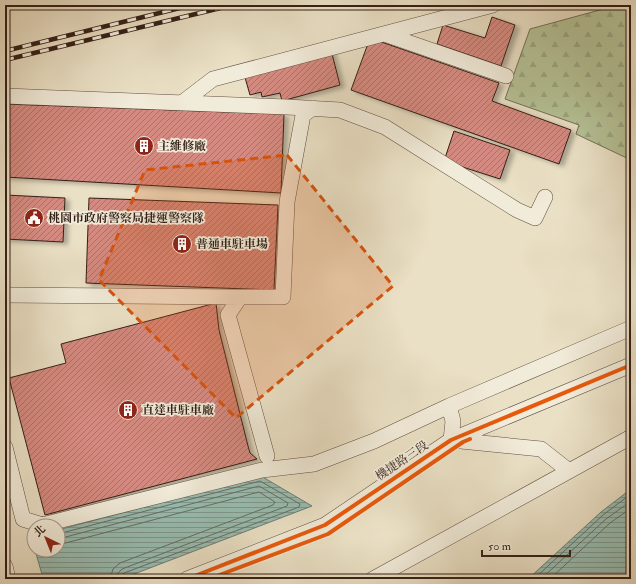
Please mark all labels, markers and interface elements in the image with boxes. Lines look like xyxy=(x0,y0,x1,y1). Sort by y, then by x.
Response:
building icon: 主維修廠 xyxy=(133,135,155,157)
place label: 主維修廠 xyxy=(158,139,206,154)
public building icon: 桃園市政府警察局捷運警察隊 xyxy=(23,207,45,229)
place label: 桃園市政府警察局捷運警察隊 xyxy=(48,211,204,226)
building icon: 普通車駐車場 xyxy=(171,233,193,255)
place label: 普通車駐車場 xyxy=(196,237,268,252)
building icon: 直達車駐車廠 xyxy=(117,399,139,421)
place label: 直達車駐車廠 xyxy=(142,403,214,418)
street label: 機捷路三段 xyxy=(373,438,431,484)
north arrow xyxy=(26,518,66,558)
text: 北 xyxy=(31,523,48,540)
scale bar xyxy=(482,532,570,558)
text: 50 m xyxy=(488,539,512,554)

